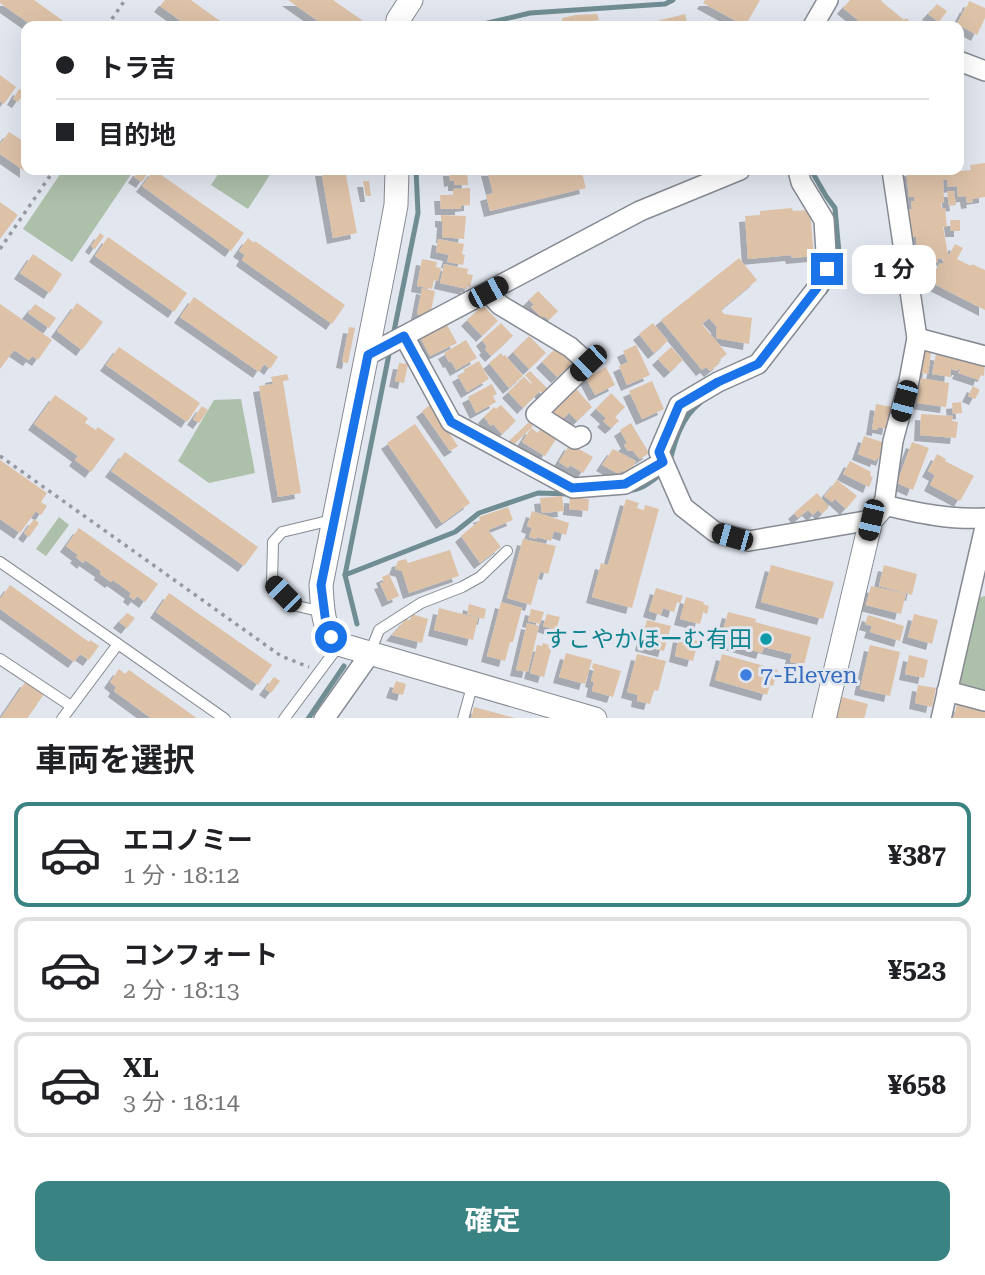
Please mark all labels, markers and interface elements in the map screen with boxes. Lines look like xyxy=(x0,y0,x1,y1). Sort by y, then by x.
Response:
text: トラ吉 xyxy=(98,53,176,83)
text: 目的地 xyxy=(98,120,176,150)
callout: 1 分 xyxy=(852,244,936,294)
route end xyxy=(811,253,843,285)
text: 1 分 xyxy=(873,256,915,283)
car xyxy=(465,273,512,311)
car xyxy=(566,341,611,385)
car xyxy=(889,378,920,424)
car xyxy=(857,497,886,543)
car xyxy=(709,521,756,553)
car xyxy=(261,572,306,616)
route start xyxy=(315,621,347,653)
place label: すこやかほーむ有田 xyxy=(545,626,752,653)
marker: すこやかほーむ有田 xyxy=(758,631,774,647)
place label: 7-Eleven xyxy=(760,662,858,689)
marker: 7-Eleven xyxy=(738,667,754,683)
text: 車両を選択 xyxy=(35,741,195,779)
icon: car xyxy=(39,823,102,886)
text: エコノミー xyxy=(123,825,253,855)
text: ¥387 xyxy=(888,840,946,870)
text: 1 分 · 18:12 xyxy=(123,862,240,889)
icon: car xyxy=(39,938,102,1001)
text: コンフォート xyxy=(123,940,278,970)
text: ¥523 xyxy=(888,955,946,985)
text: 2 分 · 18:13 xyxy=(123,977,240,1004)
icon: car xyxy=(39,1053,102,1116)
text: XL xyxy=(123,1053,159,1083)
text: ¥658 xyxy=(888,1070,946,1100)
text: 3 分 · 18:14 xyxy=(123,1089,240,1116)
button: 確定 xyxy=(35,1181,950,1261)

